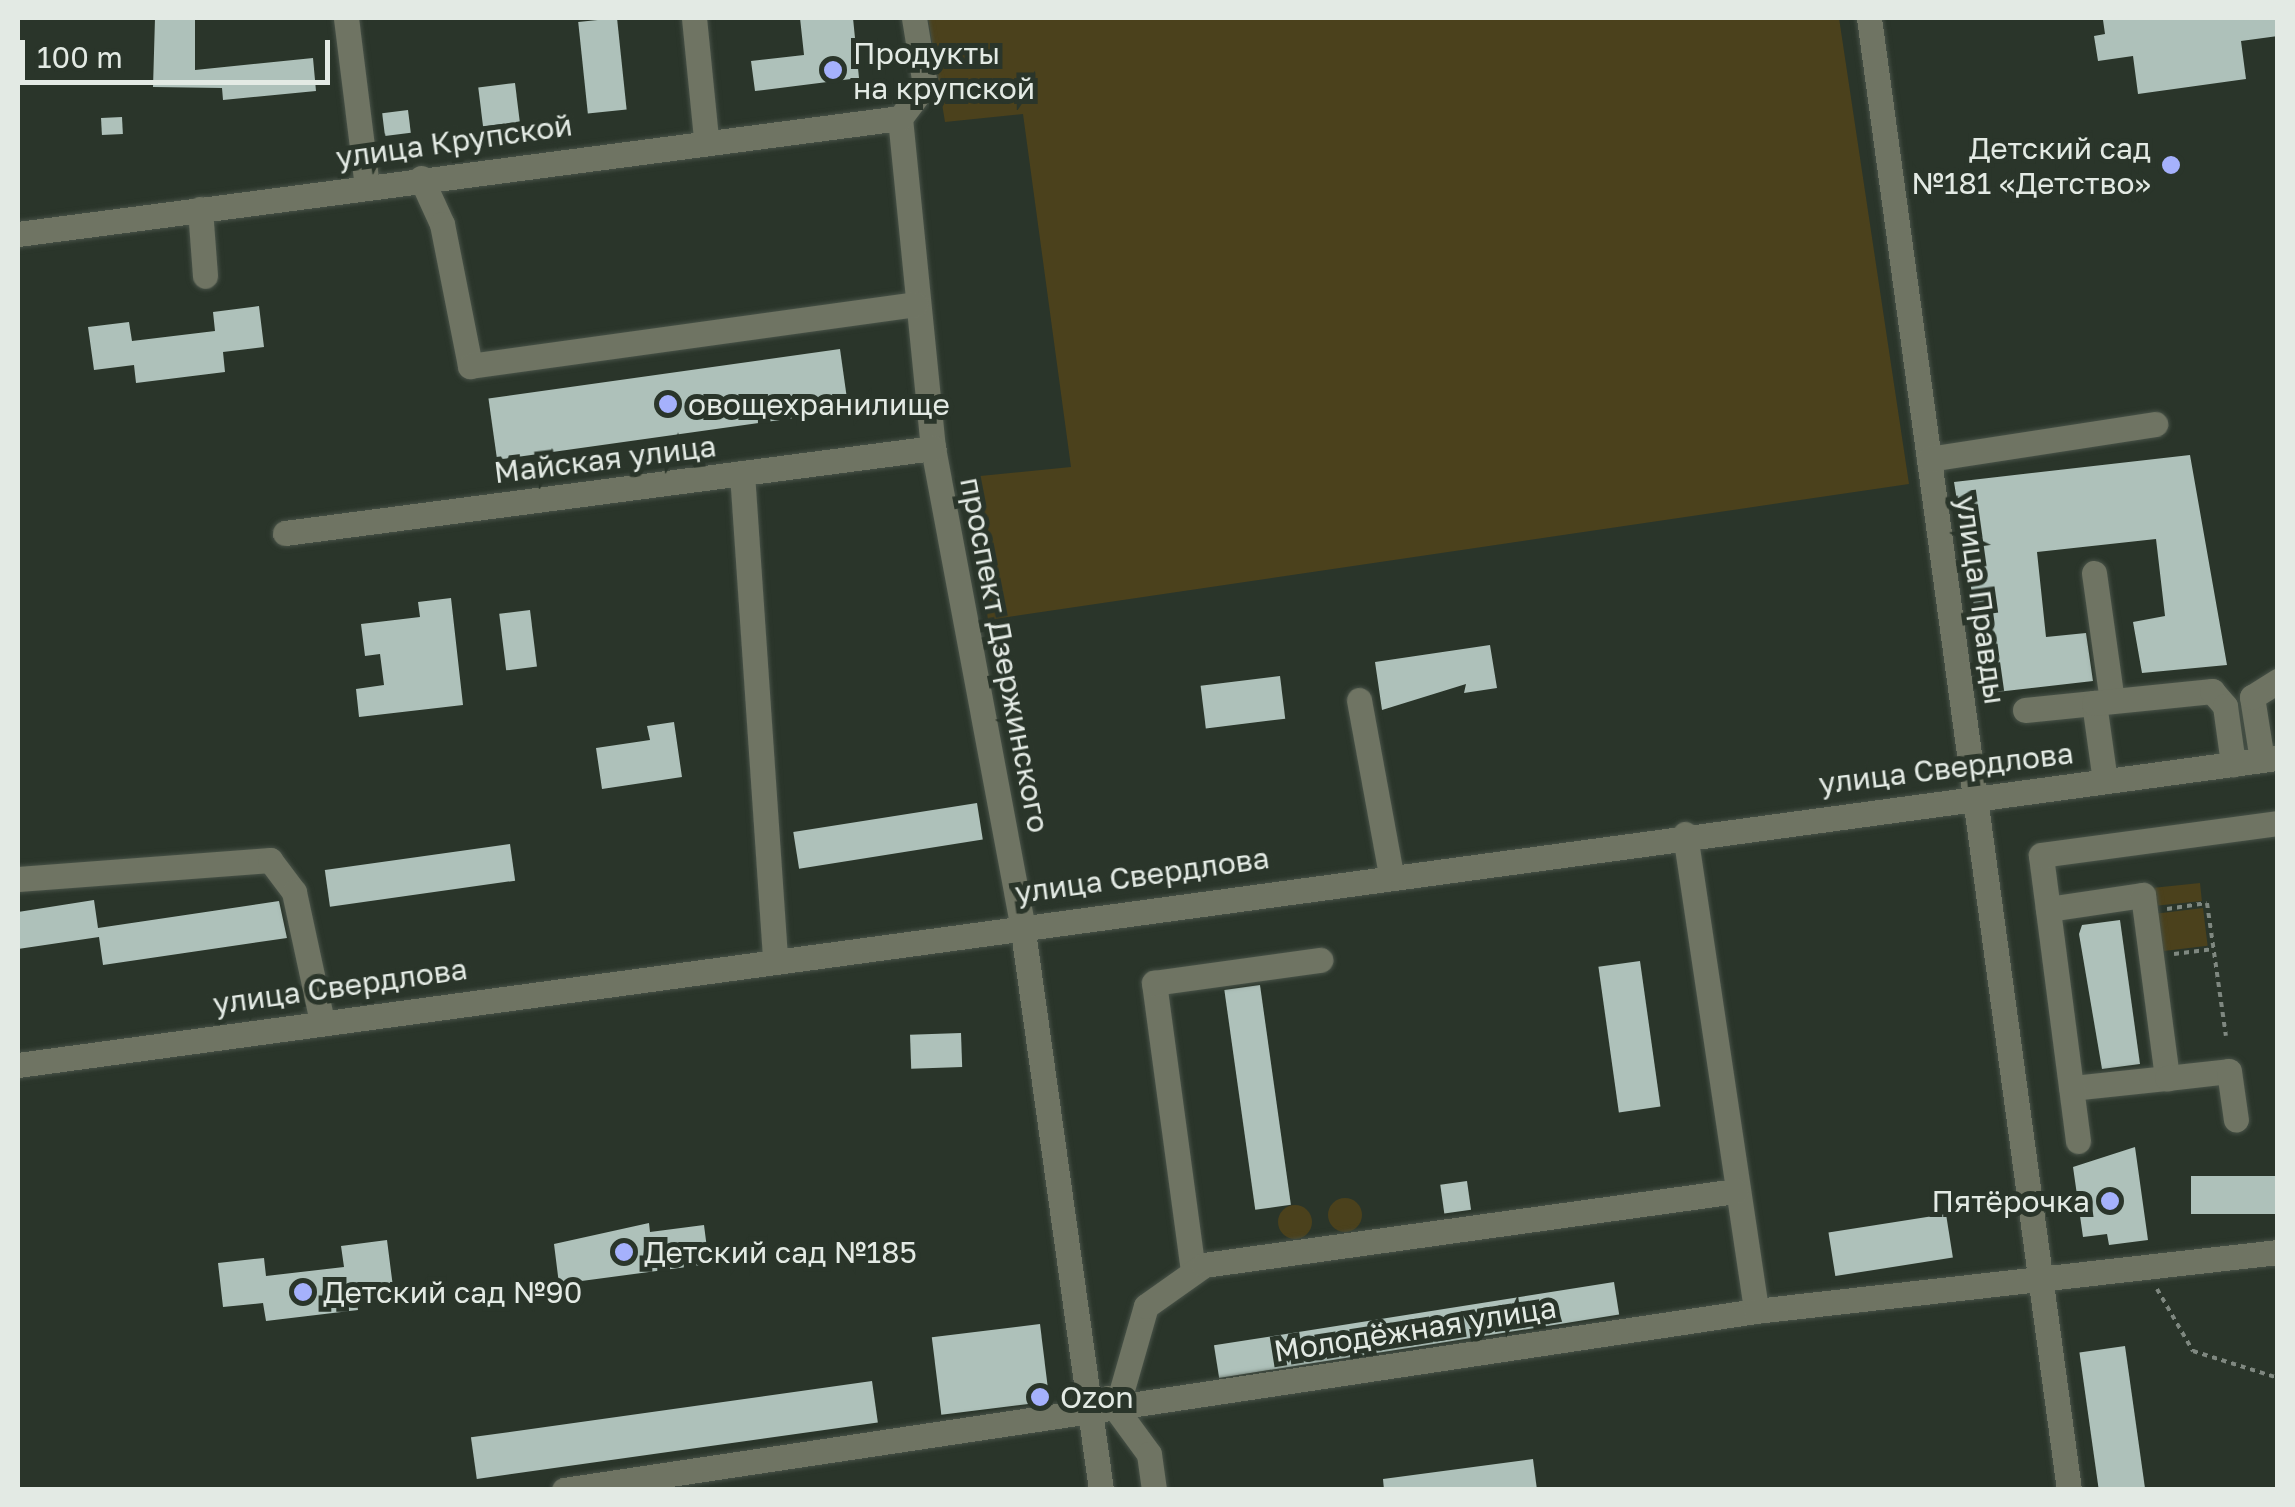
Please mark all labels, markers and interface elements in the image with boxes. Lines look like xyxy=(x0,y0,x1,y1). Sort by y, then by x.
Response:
scale bar xyxy=(25,20,335,82)
place label: Продукты на крупской xyxy=(853,35,1035,106)
text: 100 m xyxy=(37,39,123,75)
marker: Продукты на крупской xyxy=(822,59,844,81)
street label: улица Крупской xyxy=(333,107,575,175)
place label: Детский сад №181 «Детство» xyxy=(1911,130,2151,200)
marker: Детский сад №181 «Детство» xyxy=(2160,154,2182,176)
place label: овощехранилище xyxy=(688,386,950,422)
marker: овощехранилище xyxy=(657,393,679,415)
street label: Майская улица xyxy=(492,427,718,491)
street label: проспект Дзержинского xyxy=(953,474,1057,836)
street label: улица Правды xyxy=(1949,493,2013,707)
street label: улица Свердлова xyxy=(1817,735,2075,801)
street label: улица Свердлова xyxy=(1012,839,1272,911)
street label: улица Свердлова xyxy=(210,950,470,1022)
place label: Пятёрочка xyxy=(1932,1183,2090,1219)
marker: Пятёрочка xyxy=(2099,1190,2121,1212)
place label: Детский сад №185 xyxy=(644,1234,917,1270)
marker: Детский сад №185 xyxy=(613,1241,635,1263)
place label: Детский сад №90 xyxy=(323,1274,582,1310)
marker: Детский сад №90 xyxy=(292,1281,314,1303)
street label: Молодёжная улица xyxy=(1271,1289,1559,1369)
place label: Ozon xyxy=(1060,1379,1134,1415)
marker: Ozon xyxy=(1029,1386,1051,1408)

